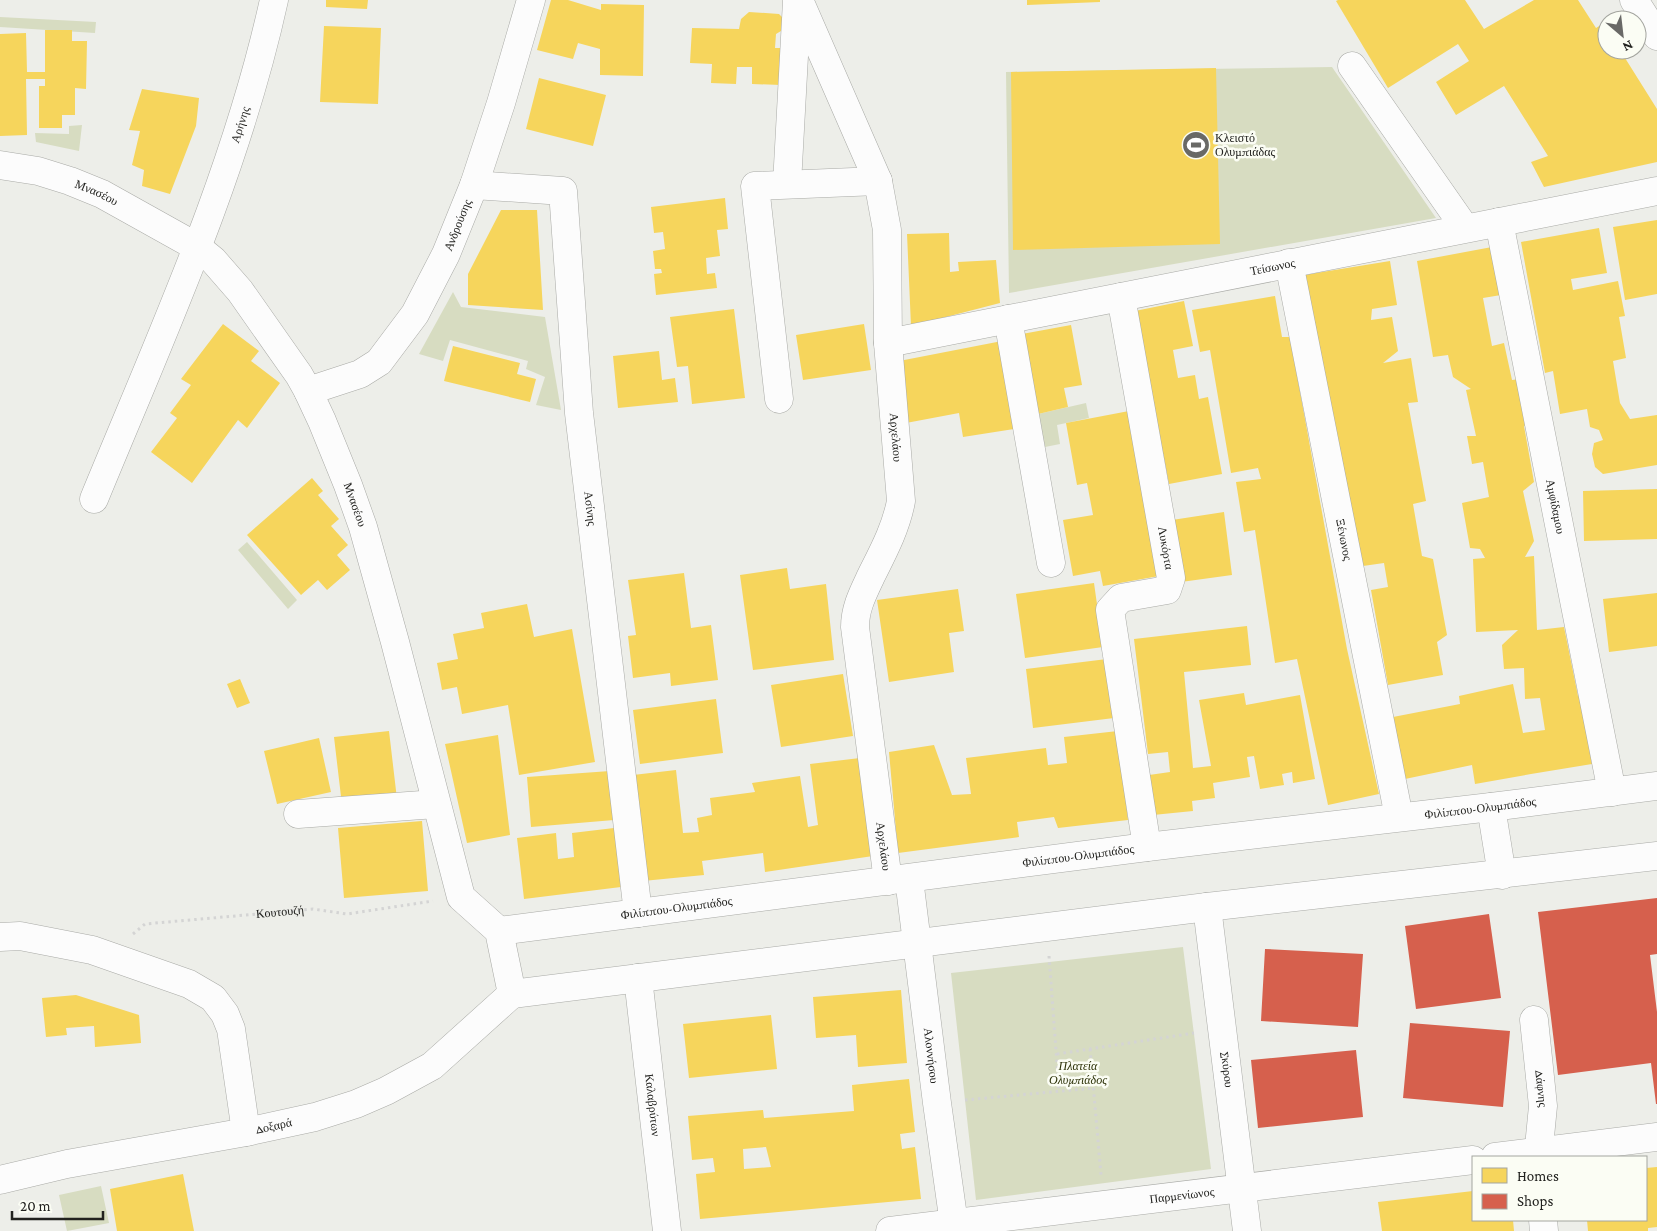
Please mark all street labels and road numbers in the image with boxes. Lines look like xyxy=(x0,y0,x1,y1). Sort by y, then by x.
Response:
street label: Αρήνης xyxy=(228,105,253,145)
street label: Μνασέου xyxy=(73,177,121,209)
street label: Ανδρούσης xyxy=(441,197,475,253)
street label: Τείσωνος xyxy=(1249,256,1296,278)
street label: Αρχελάου xyxy=(887,412,905,462)
street label: Αμφίδαμου xyxy=(1543,478,1568,535)
street label: Μνασέου xyxy=(341,481,369,529)
street label: Ασίνης xyxy=(581,490,599,527)
street label: Ξένωνος xyxy=(1333,517,1355,562)
street label: Λυκόρτα xyxy=(1155,525,1177,571)
street label: Φιλίππου-Ολυμπιάδος xyxy=(1424,794,1537,822)
street label: Αρχελάου xyxy=(873,821,894,872)
street label: Φιλίππου-Ολυμπιάδος xyxy=(1022,842,1135,870)
street label: Φιλίππου-Ολυμπιάδος xyxy=(620,894,733,922)
street label: Κουτουζή xyxy=(255,903,304,921)
street label: Αλοννήσου xyxy=(921,1027,942,1084)
street label: Σκύρου xyxy=(1218,1051,1236,1088)
street label: Δάφνης xyxy=(1532,1069,1550,1108)
street label: Καλαβρύτων xyxy=(642,1073,663,1138)
street label: Δοξαρά xyxy=(254,1115,294,1137)
street label: Παρμενίωνος xyxy=(1149,1185,1215,1206)

